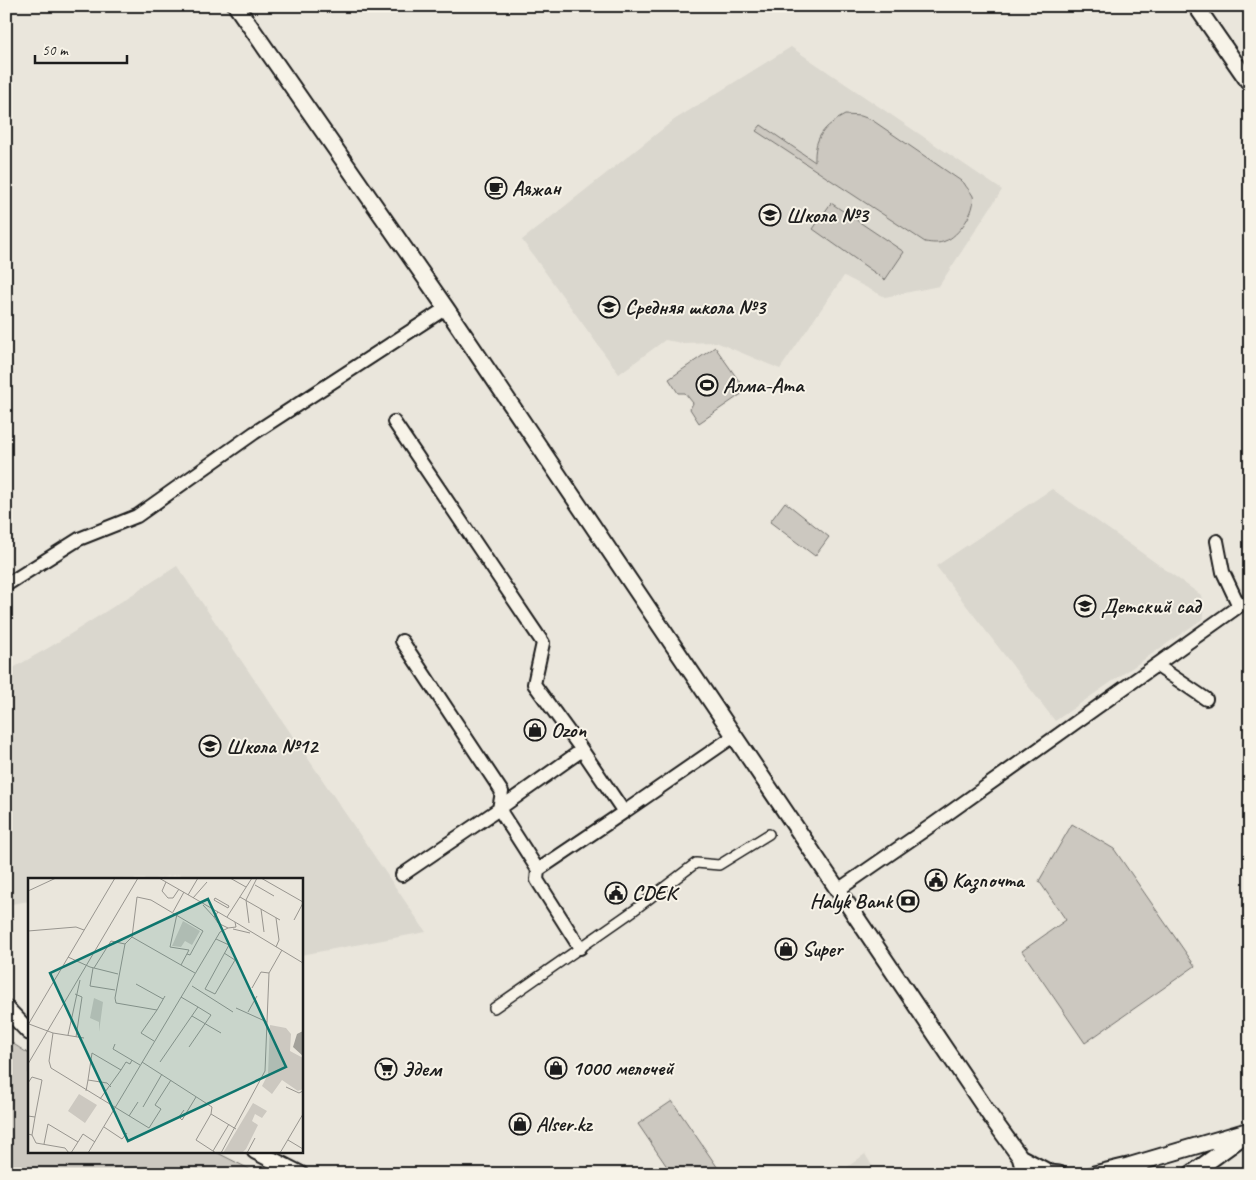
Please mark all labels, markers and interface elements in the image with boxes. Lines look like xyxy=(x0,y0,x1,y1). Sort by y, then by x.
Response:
scale bar xyxy=(35,32,128,64)
text: 50 m xyxy=(42,41,69,60)
place label: Аяжан xyxy=(512,175,562,201)
cafe icon: Аяжан xyxy=(484,176,508,200)
place label: Школа №3 xyxy=(786,202,871,228)
school or university icon: Школа №3 xyxy=(758,203,782,227)
place label: Средняя школа №3 xyxy=(625,294,768,320)
school or university icon: Средняя школа №3 xyxy=(597,295,621,319)
place label: Алма-Ата xyxy=(723,372,805,398)
sports icon: Алма-Ата xyxy=(695,373,719,397)
place label: Детский сад xyxy=(1101,593,1203,619)
school or university icon: Детский сад xyxy=(1073,594,1097,618)
place label: Ozon xyxy=(551,717,586,743)
shop icon: Ozon xyxy=(523,718,547,742)
place label: Школа №12 xyxy=(226,733,320,759)
school or university icon: Школа №12 xyxy=(198,734,222,758)
place label: Казпочта xyxy=(952,867,1026,894)
public building icon: Казпочта xyxy=(924,868,948,892)
inset map xyxy=(28,878,302,1152)
place label: CDEK xyxy=(632,880,681,906)
public building icon: CDEK xyxy=(604,881,628,905)
place label: Halyk Bank xyxy=(810,888,894,915)
bank icon: Halyk Bank xyxy=(896,889,920,913)
place label: Super xyxy=(802,936,845,962)
shop icon: Super xyxy=(774,937,798,961)
place label: 1000 мелочей xyxy=(572,1055,675,1081)
place label: Эдем xyxy=(402,1056,443,1082)
shop icon: 1000 мелочей xyxy=(544,1056,568,1080)
supermarket icon: Эдем xyxy=(374,1057,398,1081)
place label: Alser.kz xyxy=(536,1111,593,1137)
shop icon: Alser.kz xyxy=(508,1112,532,1136)

